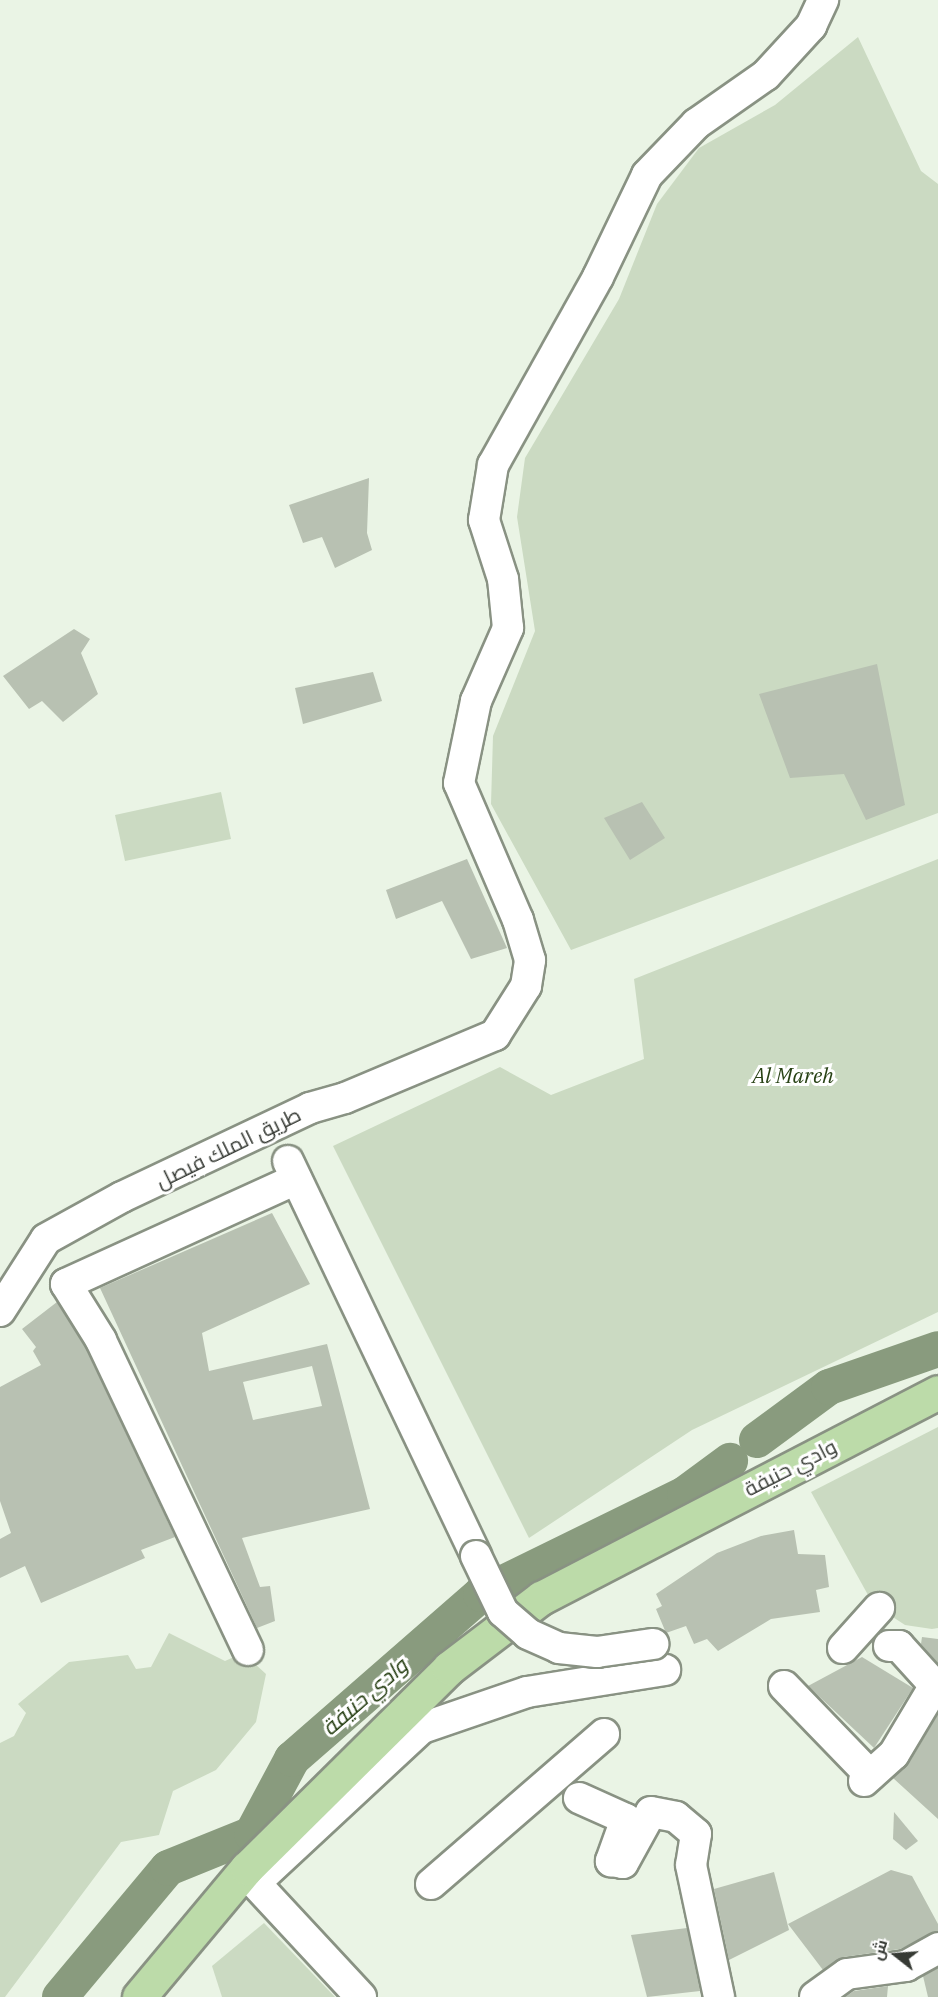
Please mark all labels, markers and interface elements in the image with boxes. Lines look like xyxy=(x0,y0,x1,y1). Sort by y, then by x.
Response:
park label: Al Mareh xyxy=(752,1062,834,1088)
street label: طريق الملك فيصل xyxy=(151,1101,305,1193)
street label: وادي حنيفة xyxy=(740,1433,840,1501)
water label: وادي حنيفة xyxy=(316,1652,412,1740)
north arrow xyxy=(866,1925,926,1985)
text: ش xyxy=(866,1937,891,1962)

